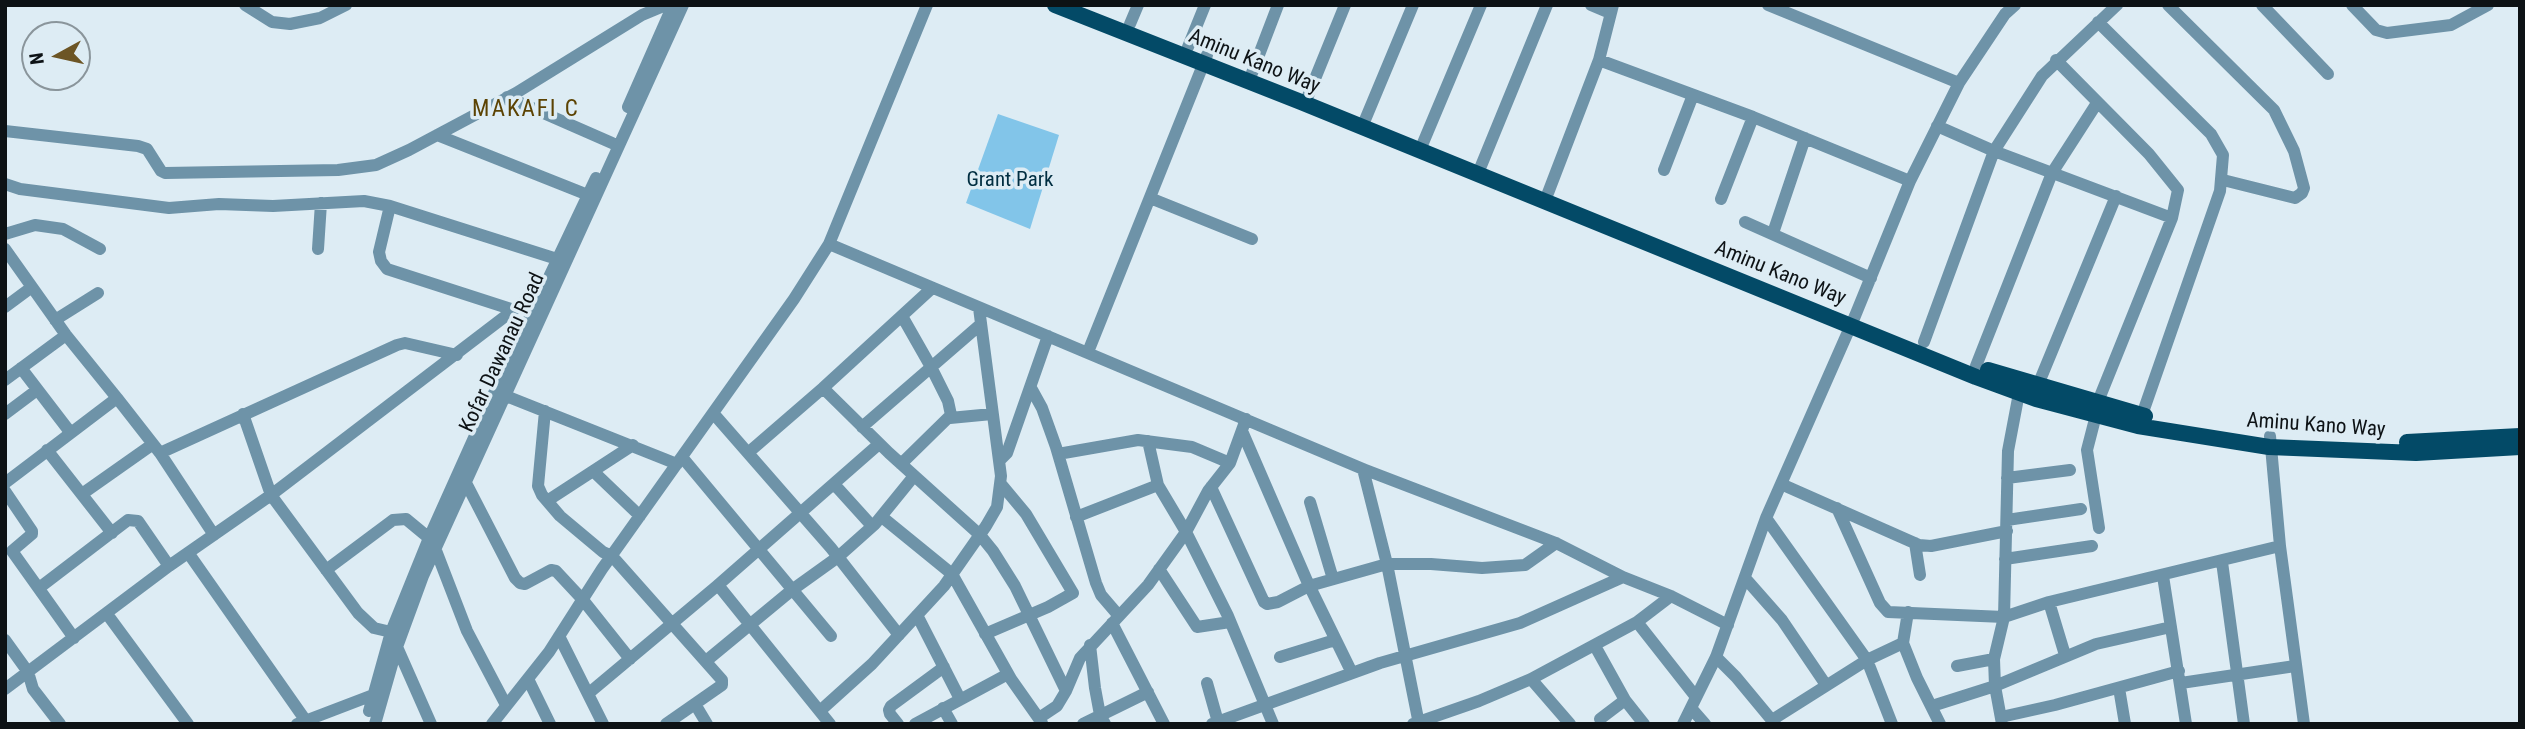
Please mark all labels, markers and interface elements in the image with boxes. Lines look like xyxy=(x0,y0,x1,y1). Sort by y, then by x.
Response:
north arrow xyxy=(21,21,91,91)
street label: Aminu Kano Way xyxy=(1185,24,1323,100)
text: N xyxy=(24,51,49,66)
district label: MAKAFI C xyxy=(473,96,579,124)
park label: Grant Park xyxy=(966,168,1054,194)
street label: Aminu Kano Way xyxy=(1711,236,1849,312)
street label: Kofar Dawanau Road xyxy=(455,269,551,437)
street label: Aminu Kano Way xyxy=(2246,409,2386,443)

